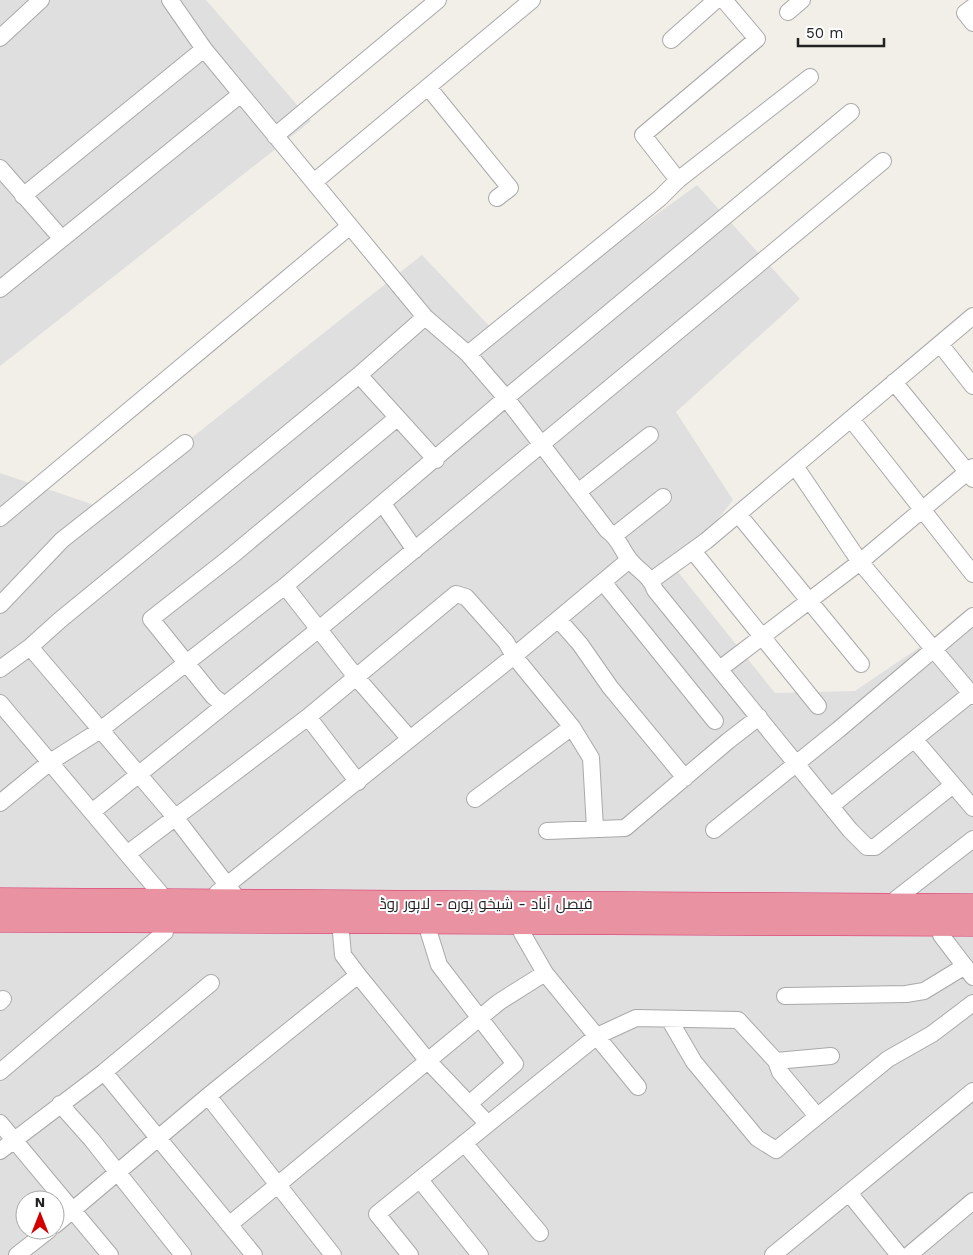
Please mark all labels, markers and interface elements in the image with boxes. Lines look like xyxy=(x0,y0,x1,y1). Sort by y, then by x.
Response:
scale bar xyxy=(798,15,884,47)
text: 50 m xyxy=(806,24,843,42)
street label: فیصل آباد - شیخو پورہ - لاہور روڈ xyxy=(379,895,593,914)
north arrow xyxy=(15,1190,65,1240)
text: N xyxy=(35,1194,45,1210)

